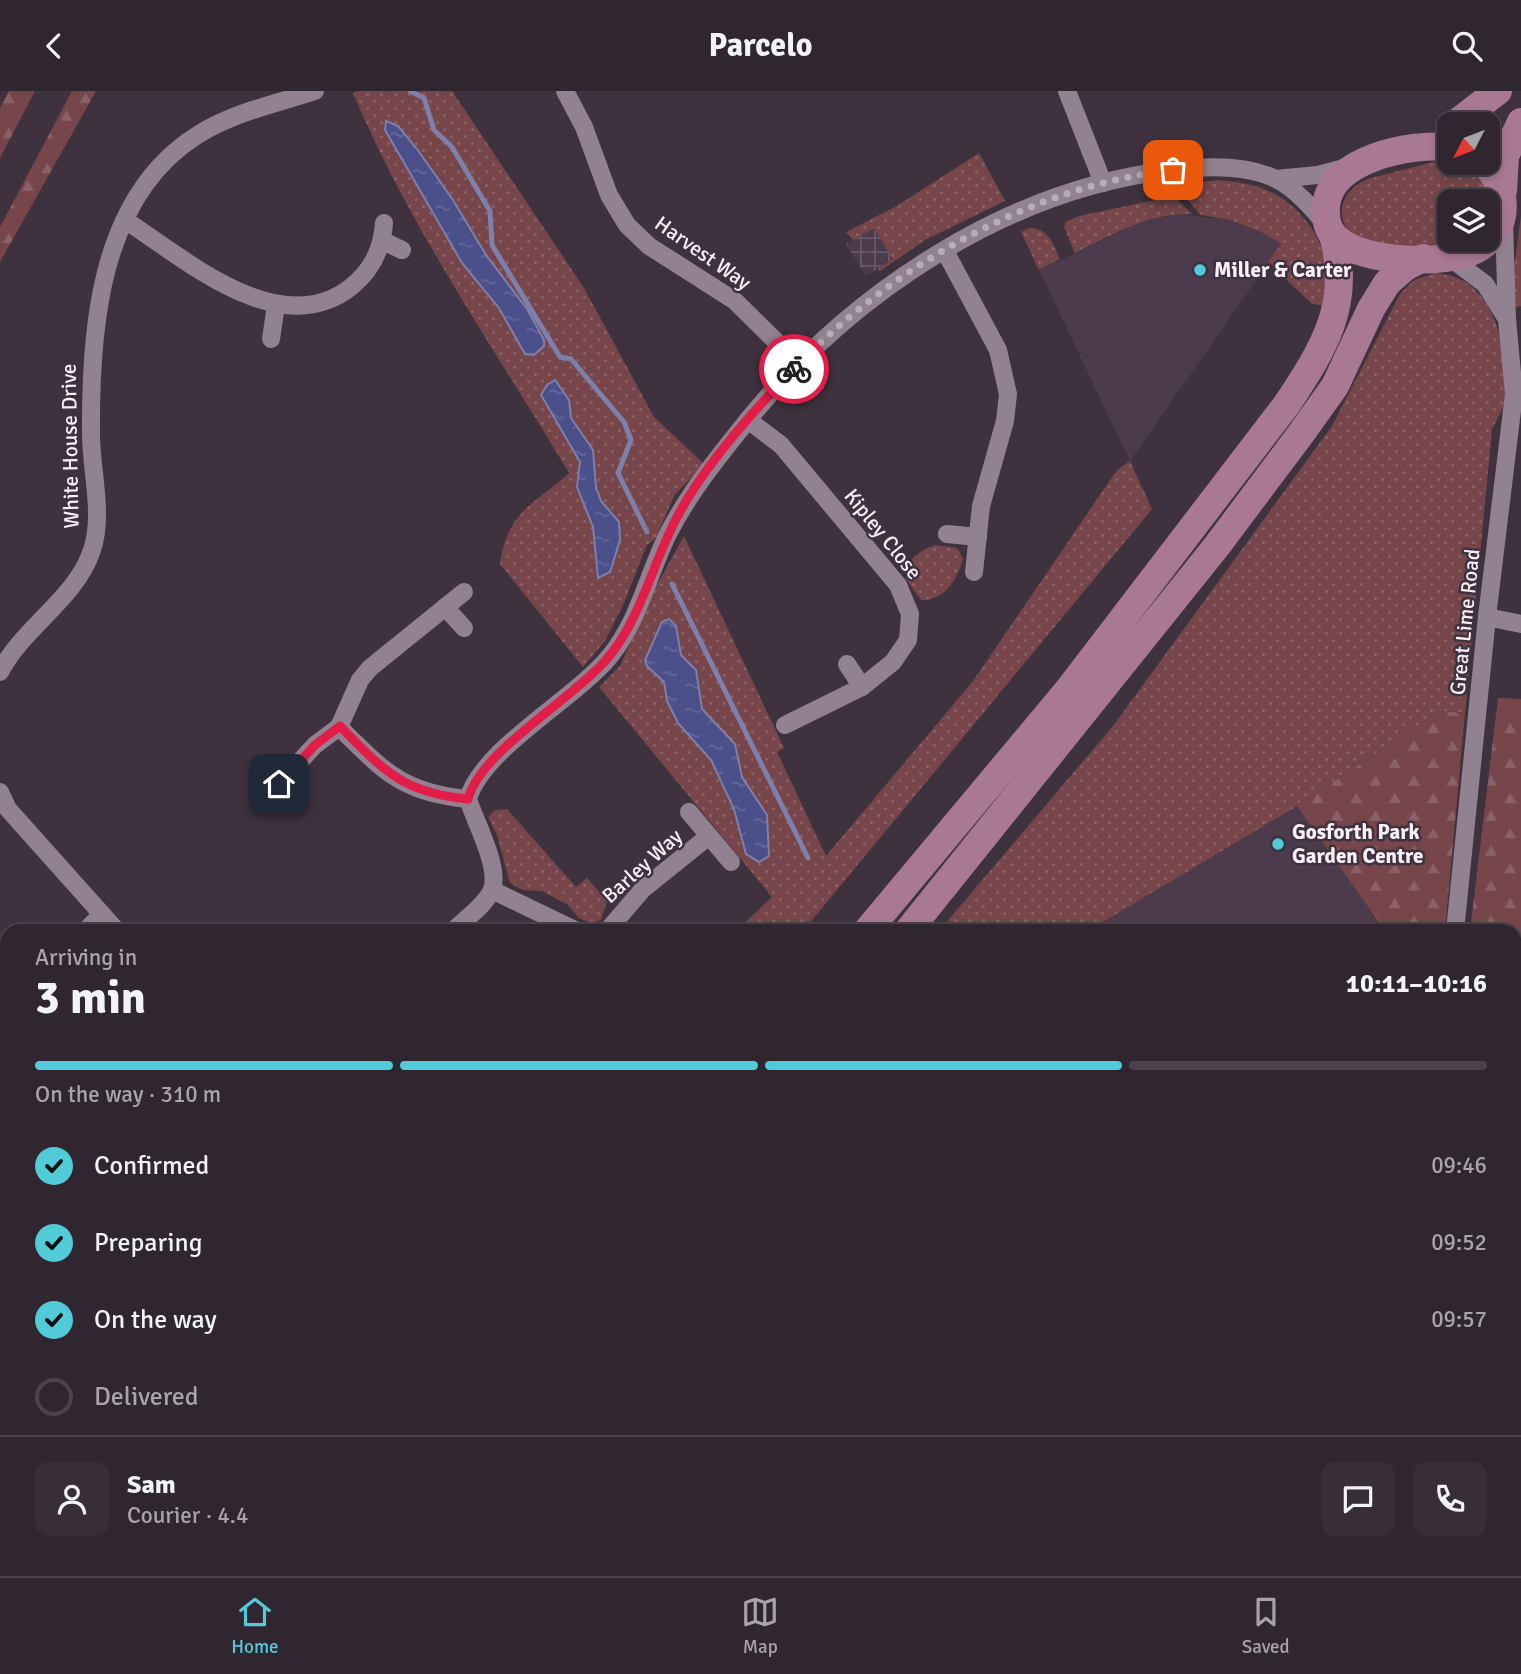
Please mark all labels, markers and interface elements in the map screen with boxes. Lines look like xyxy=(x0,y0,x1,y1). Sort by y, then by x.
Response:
text: Parcelo xyxy=(708,26,813,65)
icon: back xyxy=(35,27,73,65)
icon: search xyxy=(1448,27,1486,65)
north arrow xyxy=(1437,112,1500,175)
map controls xyxy=(1437,112,1500,252)
pin xyxy=(1143,140,1203,200)
icon: bag xyxy=(1154,151,1192,189)
button: layers xyxy=(1437,189,1500,252)
street label: Harvest Way xyxy=(650,210,756,296)
place label: Miller & Carter xyxy=(1214,257,1352,283)
marker: Miller & Carter xyxy=(1192,262,1208,278)
courier xyxy=(759,334,829,404)
icon: bike xyxy=(775,350,813,388)
street label: White House Drive xyxy=(56,363,84,529)
street label: Kipley Close xyxy=(839,483,927,585)
street label: Great Lime Road xyxy=(1444,548,1486,696)
pin xyxy=(249,754,309,814)
icon: home xyxy=(260,765,298,803)
place label: Gosforth Park Garden Centre xyxy=(1292,819,1423,869)
street label: Barley Way xyxy=(597,823,688,909)
marker: Gosforth Park Garden Centre xyxy=(1270,836,1286,852)
text: Arriving in xyxy=(35,943,137,972)
text: 10:11–10:16 xyxy=(1346,968,1487,1000)
text: 3 min xyxy=(35,970,146,1026)
text: On the way · 310 m xyxy=(35,1080,221,1109)
icon: check xyxy=(35,1147,73,1185)
text: Confirmed xyxy=(94,1150,209,1182)
text: 09:46 xyxy=(1431,1151,1487,1180)
icon: check xyxy=(35,1224,73,1262)
text: Preparing xyxy=(94,1227,202,1259)
text: 09:52 xyxy=(1431,1228,1487,1257)
icon: check xyxy=(35,1301,73,1339)
text: On the way xyxy=(94,1304,217,1336)
text: 09:57 xyxy=(1431,1305,1487,1334)
text: Delivered xyxy=(94,1381,199,1413)
button: person xyxy=(35,1462,109,1536)
button: chat xyxy=(1321,1462,1395,1536)
button: phone xyxy=(1413,1462,1487,1536)
text: Sam xyxy=(127,1469,176,1501)
text: Courier · 4.4 xyxy=(127,1501,248,1530)
tab: Home xyxy=(231,1593,279,1659)
tab: Map xyxy=(741,1593,779,1659)
tab: Saved xyxy=(1242,1593,1290,1659)

